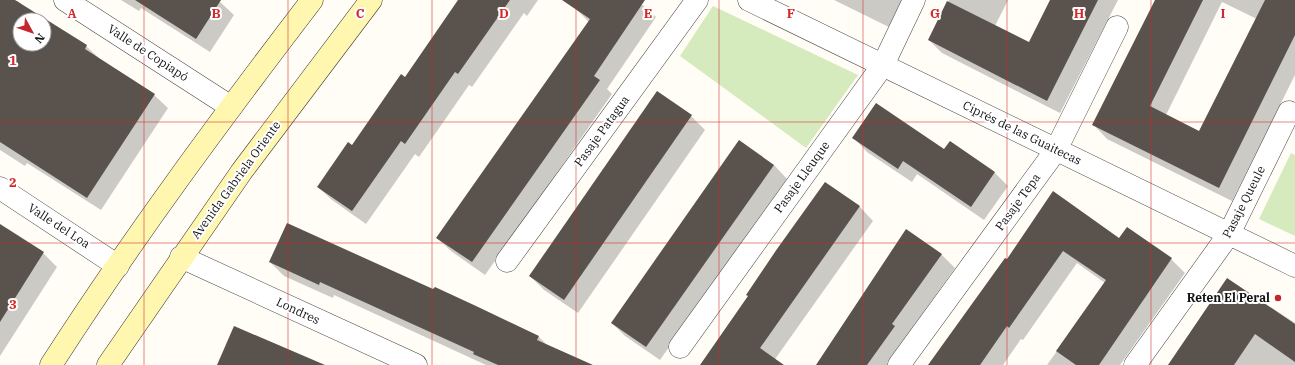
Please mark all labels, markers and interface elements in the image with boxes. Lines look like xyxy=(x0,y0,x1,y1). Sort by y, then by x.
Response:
text: A xyxy=(67,5,77,22)
text: B xyxy=(211,5,221,22)
text: C xyxy=(356,5,365,22)
text: D xyxy=(499,5,509,22)
text: E xyxy=(644,5,652,22)
text: F xyxy=(787,5,795,22)
text: G xyxy=(930,5,940,22)
text: H xyxy=(1074,5,1085,22)
text: I xyxy=(1221,5,1226,22)
north arrow xyxy=(12,12,52,52)
street label: Valle de Copiapó xyxy=(105,21,192,84)
text: N xyxy=(31,31,48,46)
text: 1 xyxy=(9,52,17,69)
street label: Pasaje Patagua xyxy=(571,92,633,169)
street label: Ciprés de las Guaitecas xyxy=(960,97,1084,168)
street label: Avenida Gabriela Oriente xyxy=(188,118,283,242)
street label: Pasaje Lleuque xyxy=(771,138,833,215)
street label: Pasaje Queule xyxy=(1219,163,1268,240)
street label: Pasaje Tepa xyxy=(992,170,1044,233)
text: 2 xyxy=(9,174,17,191)
street label: Valle del Loa xyxy=(25,200,93,251)
place label: Reten El Peral xyxy=(1187,290,1270,305)
marker: Reten El Peral xyxy=(1273,293,1283,303)
street label: Londres xyxy=(274,294,323,327)
text: 3 xyxy=(9,296,17,313)

